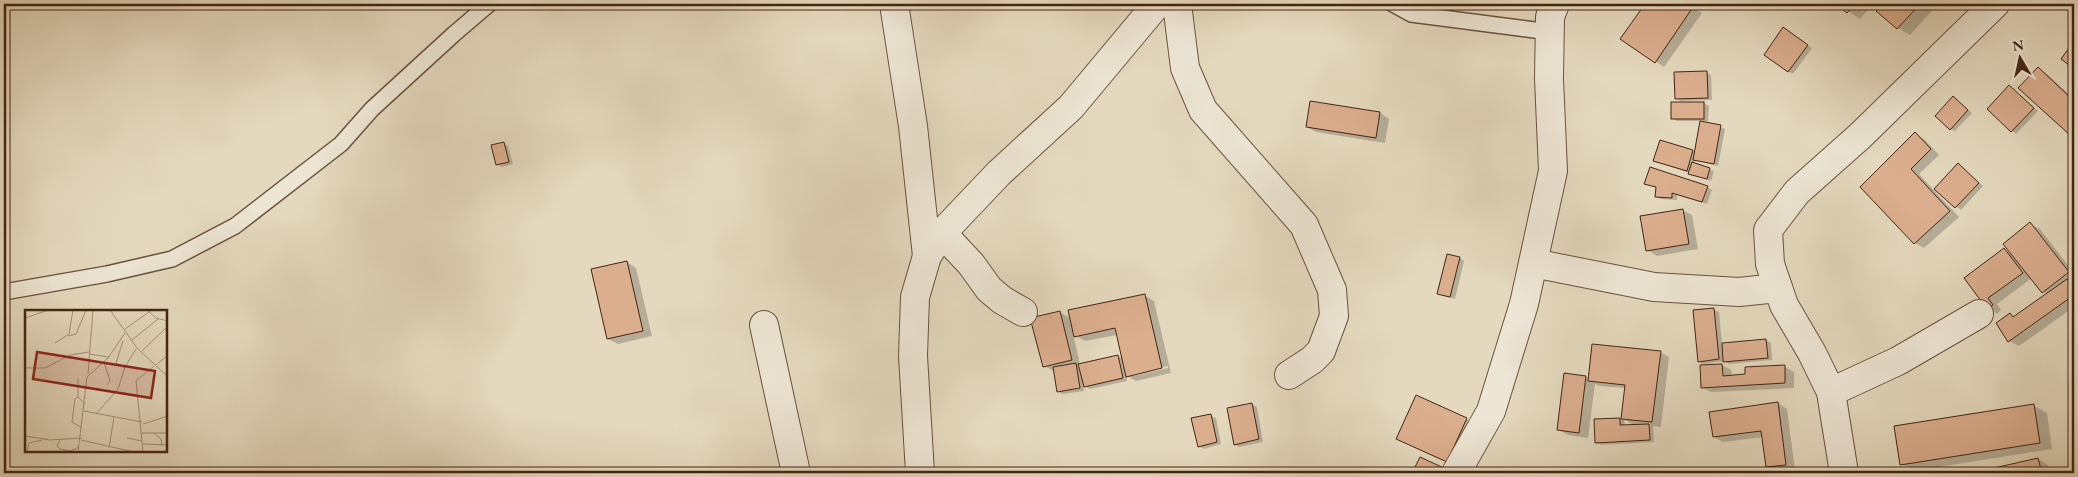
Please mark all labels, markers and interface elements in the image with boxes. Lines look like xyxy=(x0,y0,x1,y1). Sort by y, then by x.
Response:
north arrow xyxy=(1996,32,2046,82)
text: N xyxy=(2011,35,2026,55)
inset map xyxy=(25,310,168,452)

